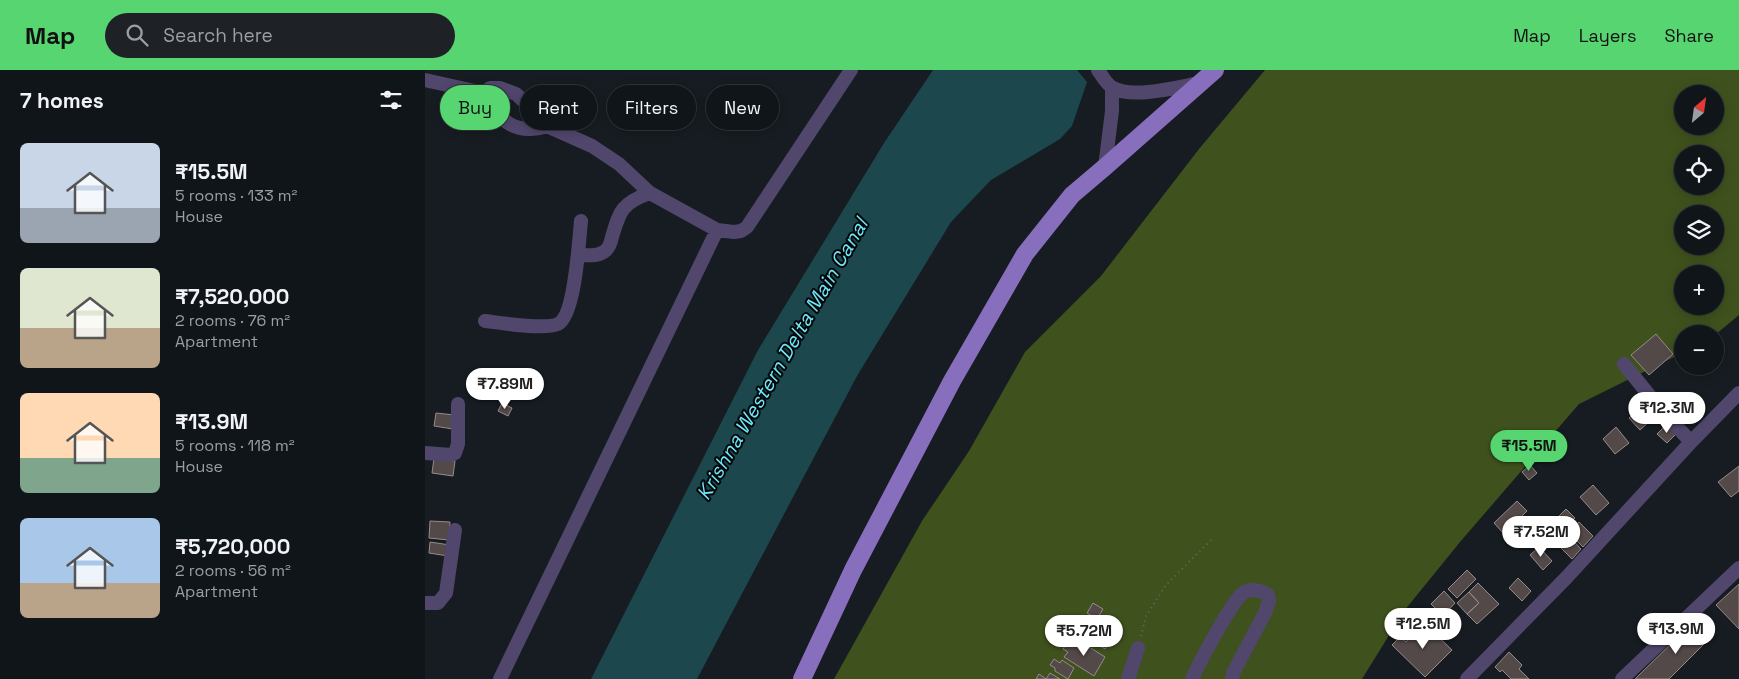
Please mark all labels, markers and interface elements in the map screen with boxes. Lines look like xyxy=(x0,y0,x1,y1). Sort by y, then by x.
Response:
search box xyxy=(105,13,455,58)
text: Map xyxy=(25,20,75,51)
icon: search xyxy=(123,21,151,49)
text: Search here xyxy=(163,23,273,48)
text: Map xyxy=(1513,24,1551,47)
text: Layers xyxy=(1579,24,1636,47)
text: Share xyxy=(1664,24,1714,47)
chip: Buy xyxy=(440,85,510,130)
chip: Rent xyxy=(520,85,597,130)
chip: Filters xyxy=(607,85,696,130)
chip: New xyxy=(706,85,779,130)
north arrow xyxy=(1674,85,1724,135)
map controls xyxy=(1674,85,1724,375)
icon: filters xyxy=(377,86,405,114)
text: 7 homes xyxy=(20,87,104,114)
button: locate xyxy=(1674,145,1724,195)
text: ₹15.5M xyxy=(175,158,248,185)
icon: home xyxy=(60,163,120,223)
text: 5 rooms · 133 m² xyxy=(175,185,297,206)
button: layers xyxy=(1674,205,1724,255)
text: House xyxy=(175,206,223,227)
water label: Krishna Western Delta Main Canal xyxy=(690,212,875,505)
button: + xyxy=(1674,265,1724,315)
text: ₹7,520,000 xyxy=(175,283,289,310)
icon: home xyxy=(60,288,120,348)
text: 2 rooms · 76 m² xyxy=(175,310,290,331)
button: − xyxy=(1674,325,1724,375)
text: Apartment xyxy=(175,331,258,352)
pin: ₹7.89M xyxy=(464,368,546,410)
text: ₹7.89M xyxy=(477,373,533,394)
pin: ₹12.3M xyxy=(1626,392,1708,434)
text: ₹12.3M xyxy=(1639,397,1695,418)
text: ₹13.9M xyxy=(175,408,248,435)
icon: home xyxy=(60,413,120,473)
pin: ₹15.5M xyxy=(1488,430,1570,472)
text: 5 rooms · 118 m² xyxy=(175,435,295,456)
text: ₹15.5M xyxy=(1501,435,1557,456)
text: House xyxy=(175,456,223,477)
pin: ₹7.52M xyxy=(1500,516,1582,558)
text: ₹7.52M xyxy=(1513,521,1569,542)
text: ₹5,720,000 xyxy=(175,533,290,560)
icon: home xyxy=(60,538,120,598)
text: 2 rooms · 56 m² xyxy=(175,560,291,581)
text: Apartment xyxy=(175,581,258,602)
pin: ₹12.5M xyxy=(1382,608,1464,650)
pin: ₹13.9M xyxy=(1635,612,1717,655)
text: ₹12.5M xyxy=(1395,613,1451,634)
pin: ₹5.72M xyxy=(1043,614,1125,657)
text: ₹13.9M xyxy=(1648,618,1704,639)
text: ₹5.72M xyxy=(1056,620,1112,641)

